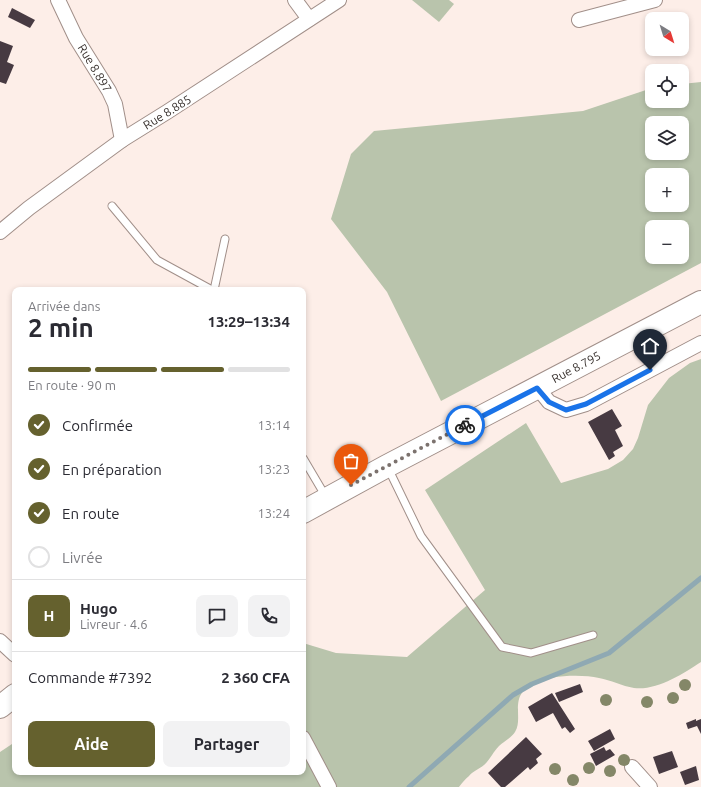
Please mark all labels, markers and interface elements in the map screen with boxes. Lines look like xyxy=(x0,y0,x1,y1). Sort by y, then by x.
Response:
north arrow xyxy=(645,12,689,56)
map controls xyxy=(645,12,689,264)
street label: Rue 8.897 xyxy=(76,42,114,94)
button: locate xyxy=(645,64,689,108)
street label: Rue 8.885 xyxy=(141,92,193,132)
button: layers xyxy=(645,116,689,160)
button: + xyxy=(645,168,689,212)
button: − xyxy=(645,220,689,264)
text: Arrivée dans xyxy=(28,299,100,313)
text: 2 min xyxy=(28,313,94,342)
text: 13:29–13:34 xyxy=(207,313,290,330)
pin xyxy=(633,329,667,370)
icon: home xyxy=(639,335,661,357)
street label: Rue 8.795 xyxy=(549,349,603,385)
text: En route · 90 m xyxy=(28,378,116,392)
courier xyxy=(445,405,485,445)
icon: check xyxy=(28,414,50,436)
icon: bike xyxy=(454,414,476,436)
text: Confirmée xyxy=(62,417,133,434)
text: 13:14 xyxy=(257,418,290,432)
pin xyxy=(334,444,368,485)
icon: bag xyxy=(340,450,362,472)
icon: check xyxy=(28,458,50,480)
text: En préparation xyxy=(62,461,162,478)
text: 13:23 xyxy=(257,462,290,476)
icon: check xyxy=(28,502,50,524)
text: En route xyxy=(62,505,120,522)
text: 13:24 xyxy=(257,506,290,520)
text: Livrée xyxy=(62,549,103,566)
button: chat xyxy=(196,595,238,637)
button: phone xyxy=(248,595,290,637)
text: Hugo xyxy=(80,600,118,617)
text: H xyxy=(44,607,54,624)
text: Livreur · 4.6 xyxy=(80,617,148,631)
text: Commande #7392 xyxy=(28,669,152,686)
text: 2 360 CFA xyxy=(221,669,290,686)
button: Aide xyxy=(28,721,155,767)
button: Partager xyxy=(163,721,290,767)

